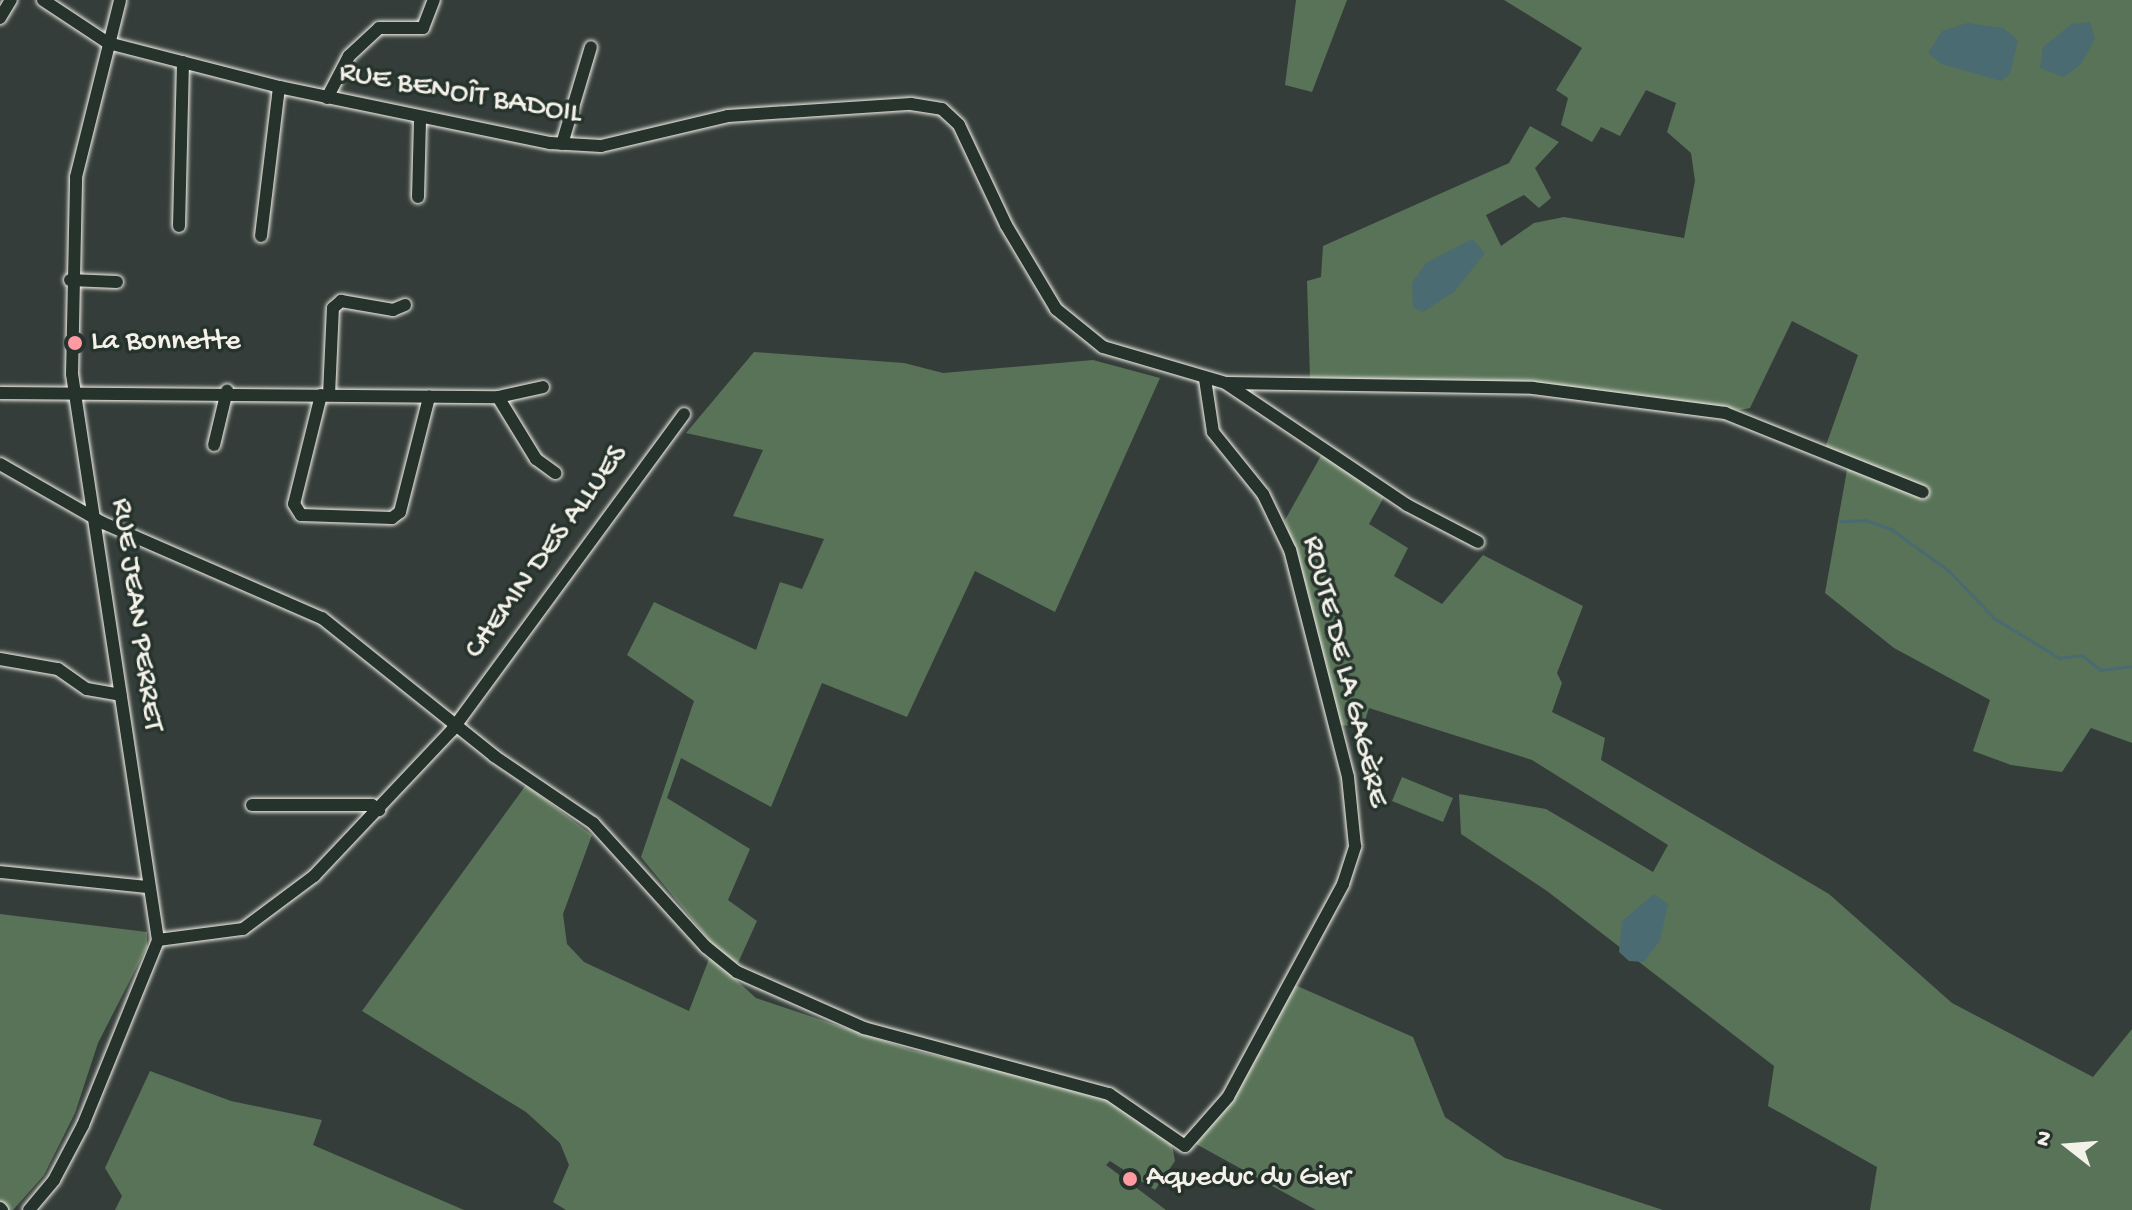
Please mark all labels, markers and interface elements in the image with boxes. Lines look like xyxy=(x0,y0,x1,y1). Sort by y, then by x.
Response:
street label: RUE BENOÎT BADOIL xyxy=(336,56,584,134)
place label: La Bonnette xyxy=(91,325,241,361)
marker: La Bonnette xyxy=(66,334,84,352)
street label: CHEMIN DES ALLUES xyxy=(458,439,638,667)
street label: RUE JEAN PERRET xyxy=(101,496,169,734)
street label: ROUTE DE LA GAGÈRE xyxy=(1292,533,1394,811)
north arrow xyxy=(2028,1106,2108,1186)
text: N xyxy=(2031,1128,2060,1150)
place label: Aqueduc du Gier xyxy=(1146,1161,1350,1197)
marker: Aqueduc du Gier xyxy=(1121,1170,1139,1188)

